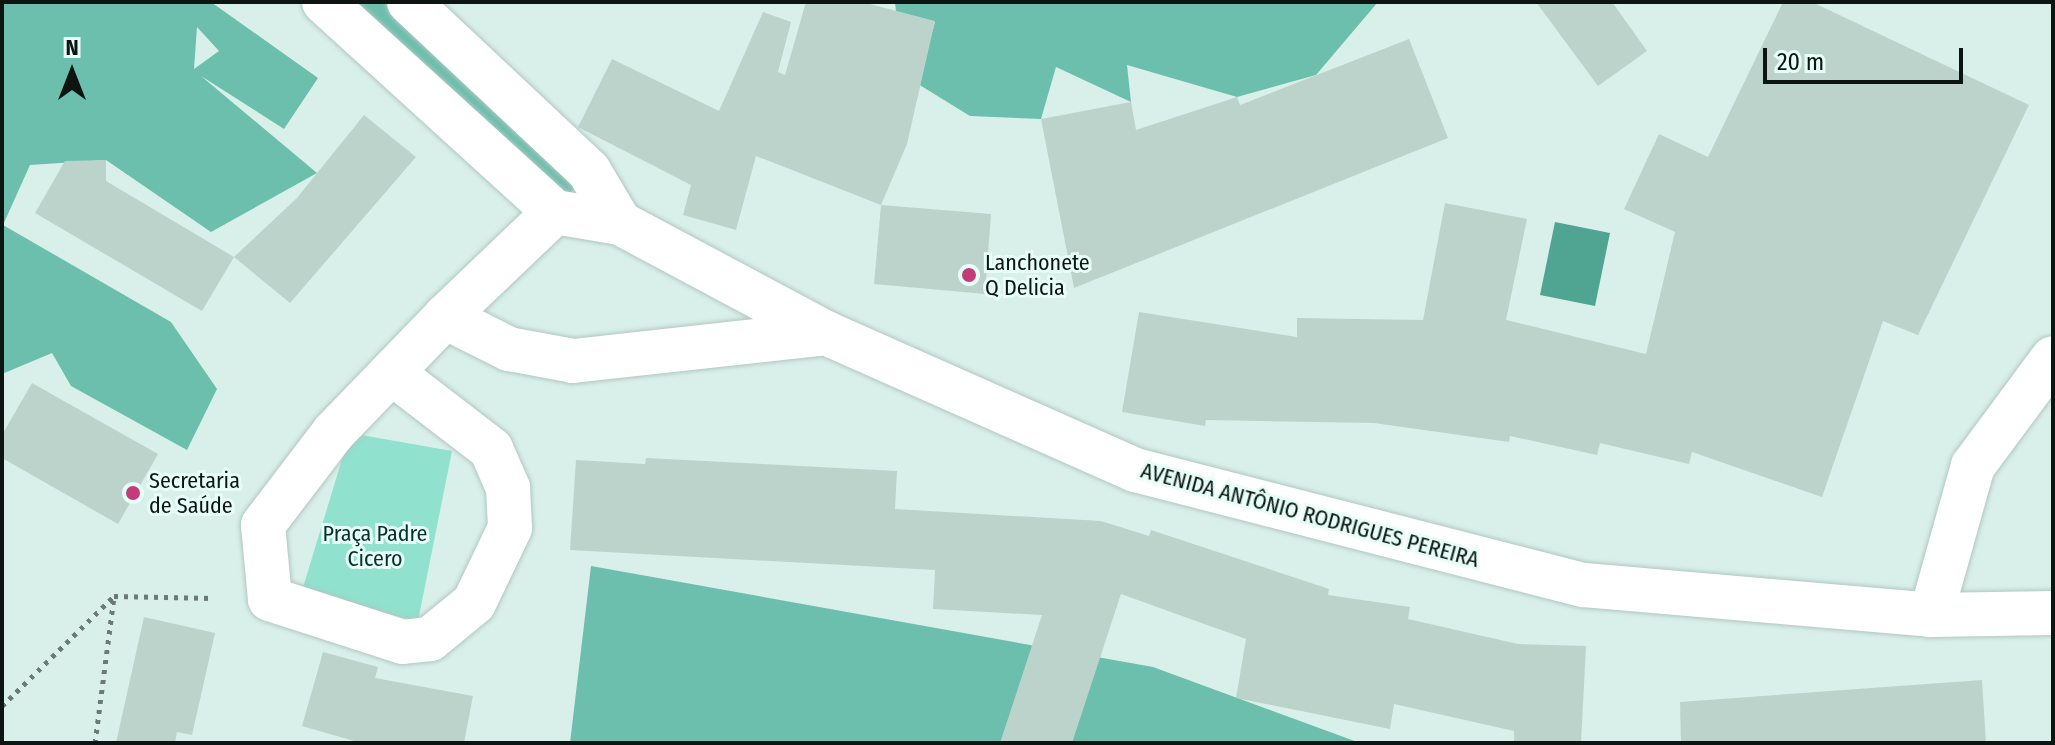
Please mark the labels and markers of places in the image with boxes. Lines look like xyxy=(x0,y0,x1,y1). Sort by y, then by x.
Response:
place label: Lanchonete Q Delicia xyxy=(985,249,1090,300)
marker: Lanchonete Q Delicia xyxy=(960,266,978,284)
place label: Secretaria de Saúde xyxy=(149,467,240,518)
marker: Secretaria de Saúde xyxy=(124,484,142,502)

